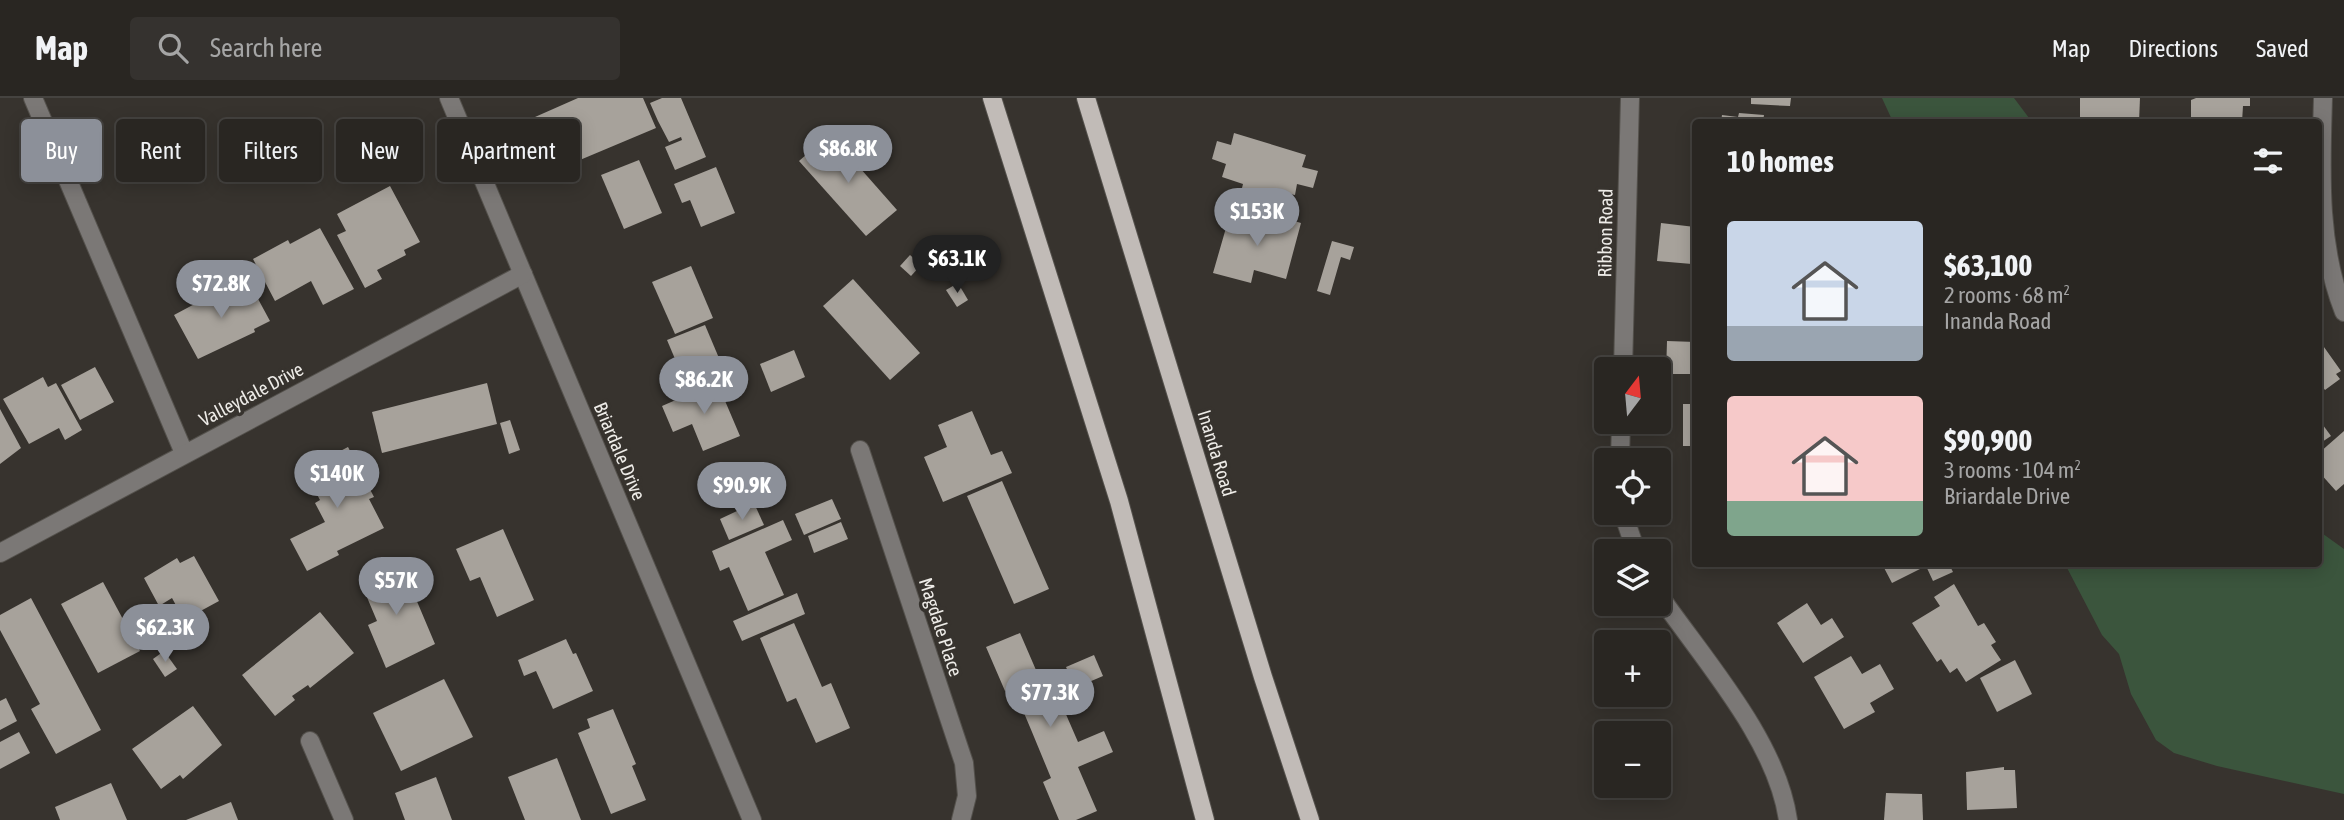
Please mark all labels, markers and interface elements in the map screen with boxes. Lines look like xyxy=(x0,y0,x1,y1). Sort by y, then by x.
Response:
search box xyxy=(130,17,620,80)
text: Map xyxy=(35,29,88,67)
icon: search xyxy=(154,29,192,67)
text: Search here xyxy=(210,33,322,63)
text: Map xyxy=(2052,35,2090,62)
text: Directions xyxy=(2128,35,2218,62)
text: Saved xyxy=(2256,35,2309,62)
chip: Buy xyxy=(21,119,102,182)
chip: Rent xyxy=(116,119,205,182)
chip: Filters xyxy=(219,119,322,182)
chip: New xyxy=(336,119,423,182)
chip: Apartment xyxy=(437,119,580,182)
pin: $86.8K xyxy=(791,126,905,185)
text: $86.8K xyxy=(819,135,877,161)
icon: filters xyxy=(2249,142,2287,180)
text: 10 homes xyxy=(1727,144,1834,178)
pin: $153K xyxy=(1208,188,1306,248)
street label: Ribbon Road xyxy=(1593,188,1617,278)
text: $153K xyxy=(1230,198,1284,224)
pin: $63.1K xyxy=(900,236,1014,295)
text: $63.1K xyxy=(928,245,986,271)
text: $63,100 xyxy=(1944,248,2032,282)
icon: home xyxy=(1783,249,1867,333)
pin: $72.8K xyxy=(164,260,278,320)
text: $72.8K xyxy=(192,270,250,296)
text: 2 rooms · 68 m² xyxy=(1944,282,2070,308)
text: Inanda Road xyxy=(1944,308,2052,334)
pin: $86.2K xyxy=(647,356,761,416)
street label: Valleydale Drive xyxy=(195,357,307,431)
north arrow xyxy=(1594,357,1671,434)
map controls xyxy=(1594,357,1671,798)
text: $86.2K xyxy=(675,366,733,392)
street label: Briardale Drive xyxy=(590,399,650,503)
street label: Inanda Road xyxy=(1193,407,1241,499)
text: $90,900 xyxy=(1944,423,2032,457)
icon: home xyxy=(1783,424,1867,508)
button: locate xyxy=(1594,448,1671,525)
pin: $140K xyxy=(288,450,386,510)
text: 3 rooms · 104 m² xyxy=(1944,457,2081,483)
text: $140K xyxy=(310,460,364,486)
pin: $90.9K xyxy=(685,462,799,522)
text: $90.9K xyxy=(713,472,771,498)
text: Briardale Drive xyxy=(1944,483,2070,509)
button: layers xyxy=(1594,539,1671,616)
pin: $57K xyxy=(355,558,437,617)
text: $57K xyxy=(375,567,417,593)
street label: Magdale Place xyxy=(915,575,967,679)
pin: $62.3K xyxy=(108,604,222,664)
text: $62.3K xyxy=(136,614,194,640)
button: + xyxy=(1594,630,1671,707)
pin: $77.3K xyxy=(993,670,1107,729)
text: $77.3K xyxy=(1021,679,1079,705)
button: − xyxy=(1594,721,1671,798)

